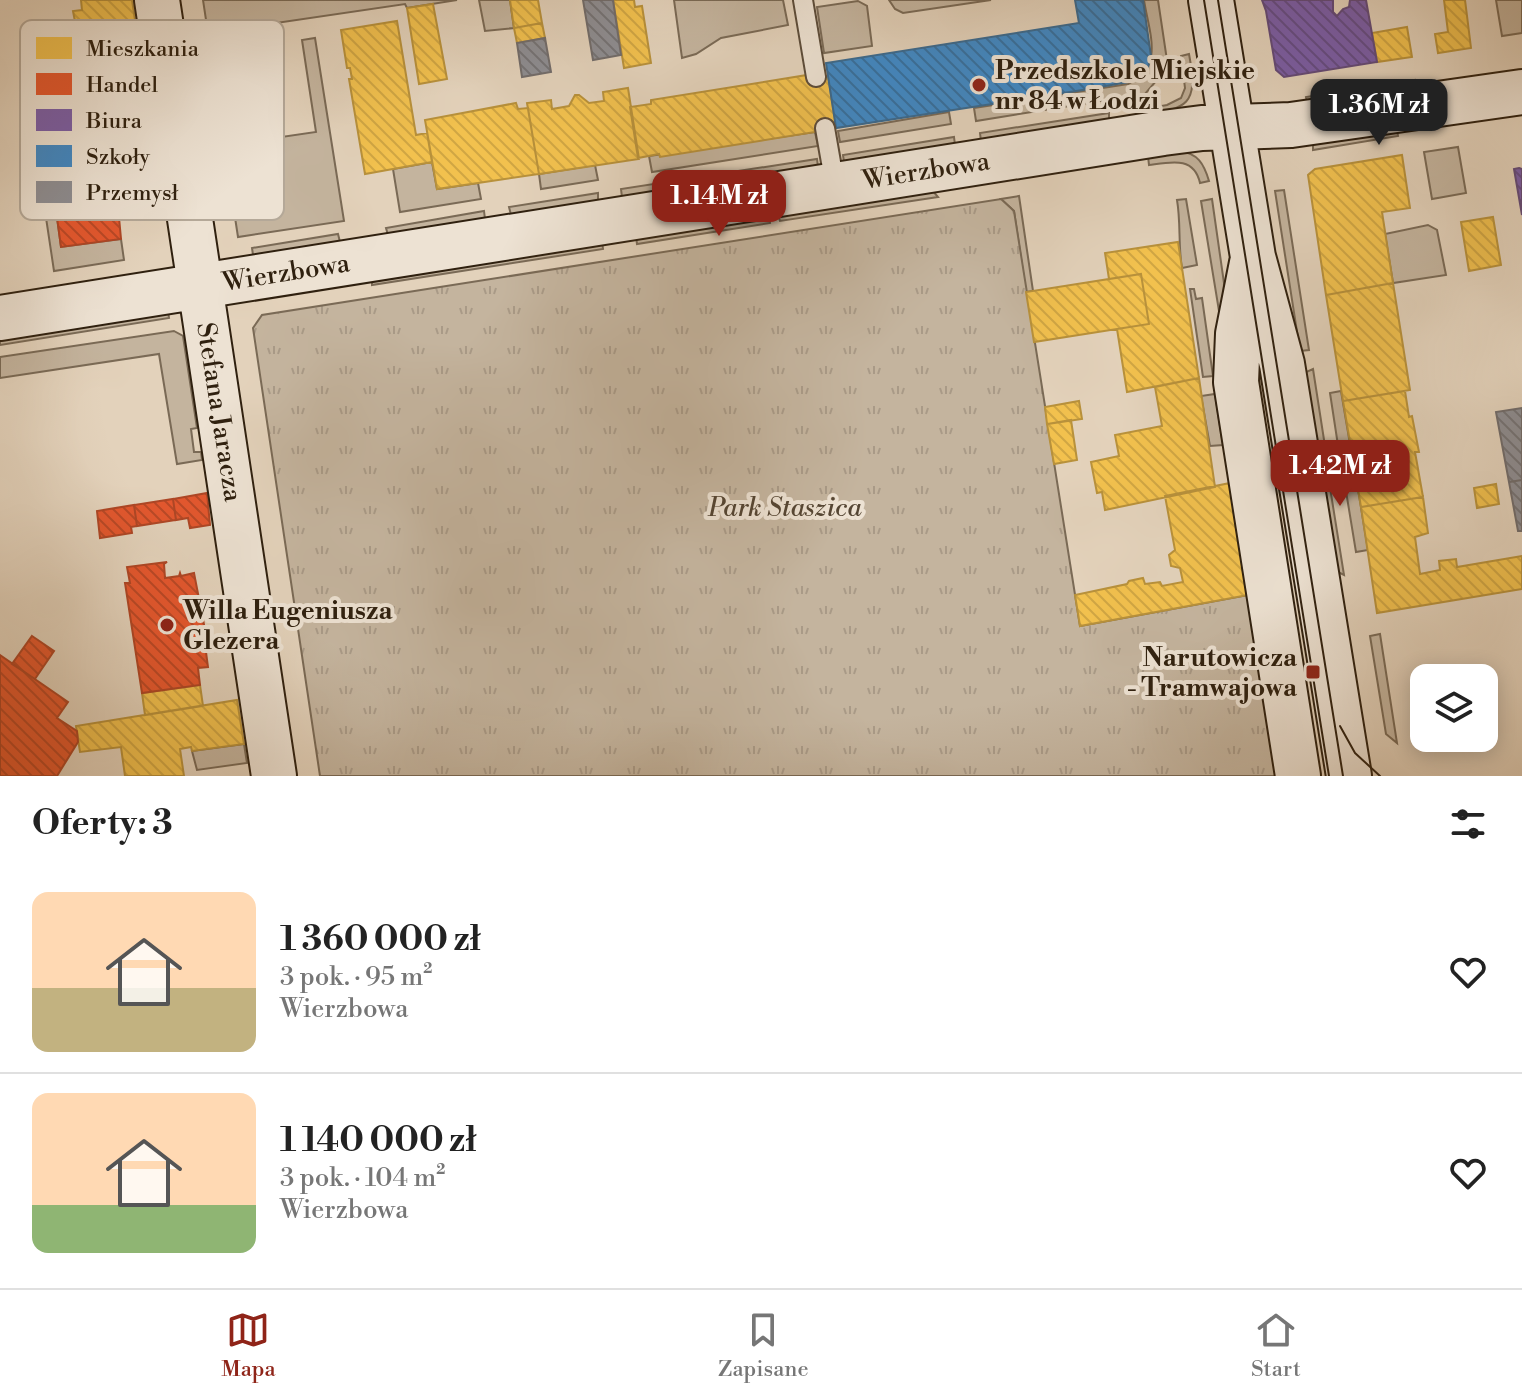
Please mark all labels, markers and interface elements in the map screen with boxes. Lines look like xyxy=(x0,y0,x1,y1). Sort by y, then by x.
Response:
legend xyxy=(20,20,284,220)
text: Mieszkania xyxy=(86,36,200,63)
place label: Przedszkole Miejskie nr 84 w Łodzi xyxy=(995,55,1255,117)
text: Handel xyxy=(86,72,158,99)
marker: Przedszkole Miejskie nr 84 w Łodzi xyxy=(970,76,988,94)
pin: 1.36M zł xyxy=(1296,79,1462,147)
text: 1.36M zł xyxy=(1328,89,1430,121)
text: Biura xyxy=(85,108,143,135)
text: Szkoły xyxy=(86,144,150,171)
street label: Wierzbowa xyxy=(859,145,993,197)
pin: 1.14M zł xyxy=(636,170,802,238)
text: Przemysł xyxy=(86,180,179,207)
text: 1.14M zł xyxy=(670,180,768,212)
street label: Wierzbowa xyxy=(219,247,353,299)
street label: Stefana Jaracza xyxy=(189,320,249,505)
pin: 1.42M zł xyxy=(1257,440,1423,508)
text: 1.42M zł xyxy=(1289,450,1391,482)
park label: Park Staszica xyxy=(707,492,862,524)
place label: Willa Eugeniusza Glezera xyxy=(182,595,393,657)
marker: Willa Eugeniusza Glezera xyxy=(158,616,176,634)
place label: Narutowicza - Tramwajowa xyxy=(1127,642,1298,704)
marker: Narutowicza - Tramwajowa xyxy=(1304,663,1322,681)
map controls xyxy=(1410,664,1498,752)
button: layers xyxy=(1410,664,1498,752)
icon: filters xyxy=(1446,802,1490,846)
text: Oferty: 3 xyxy=(32,803,173,845)
text: 1 360 000 zł xyxy=(280,919,481,961)
icon: home xyxy=(96,924,192,1020)
icon: heart xyxy=(1446,950,1490,994)
text: 3 pok. · 95 m² xyxy=(280,961,432,993)
text: Wierzbowa xyxy=(280,993,408,1025)
text: 1 140 000 zł xyxy=(280,1120,477,1162)
icon: home xyxy=(96,1125,192,1221)
icon: heart xyxy=(1446,1151,1490,1195)
text: 3 pok. · 104 m² xyxy=(280,1162,445,1194)
text: Wierzbowa xyxy=(280,1194,408,1226)
tab: Mapa xyxy=(221,1308,276,1383)
tab: Zapisane xyxy=(718,1308,809,1383)
tab: Start xyxy=(1251,1308,1301,1383)

